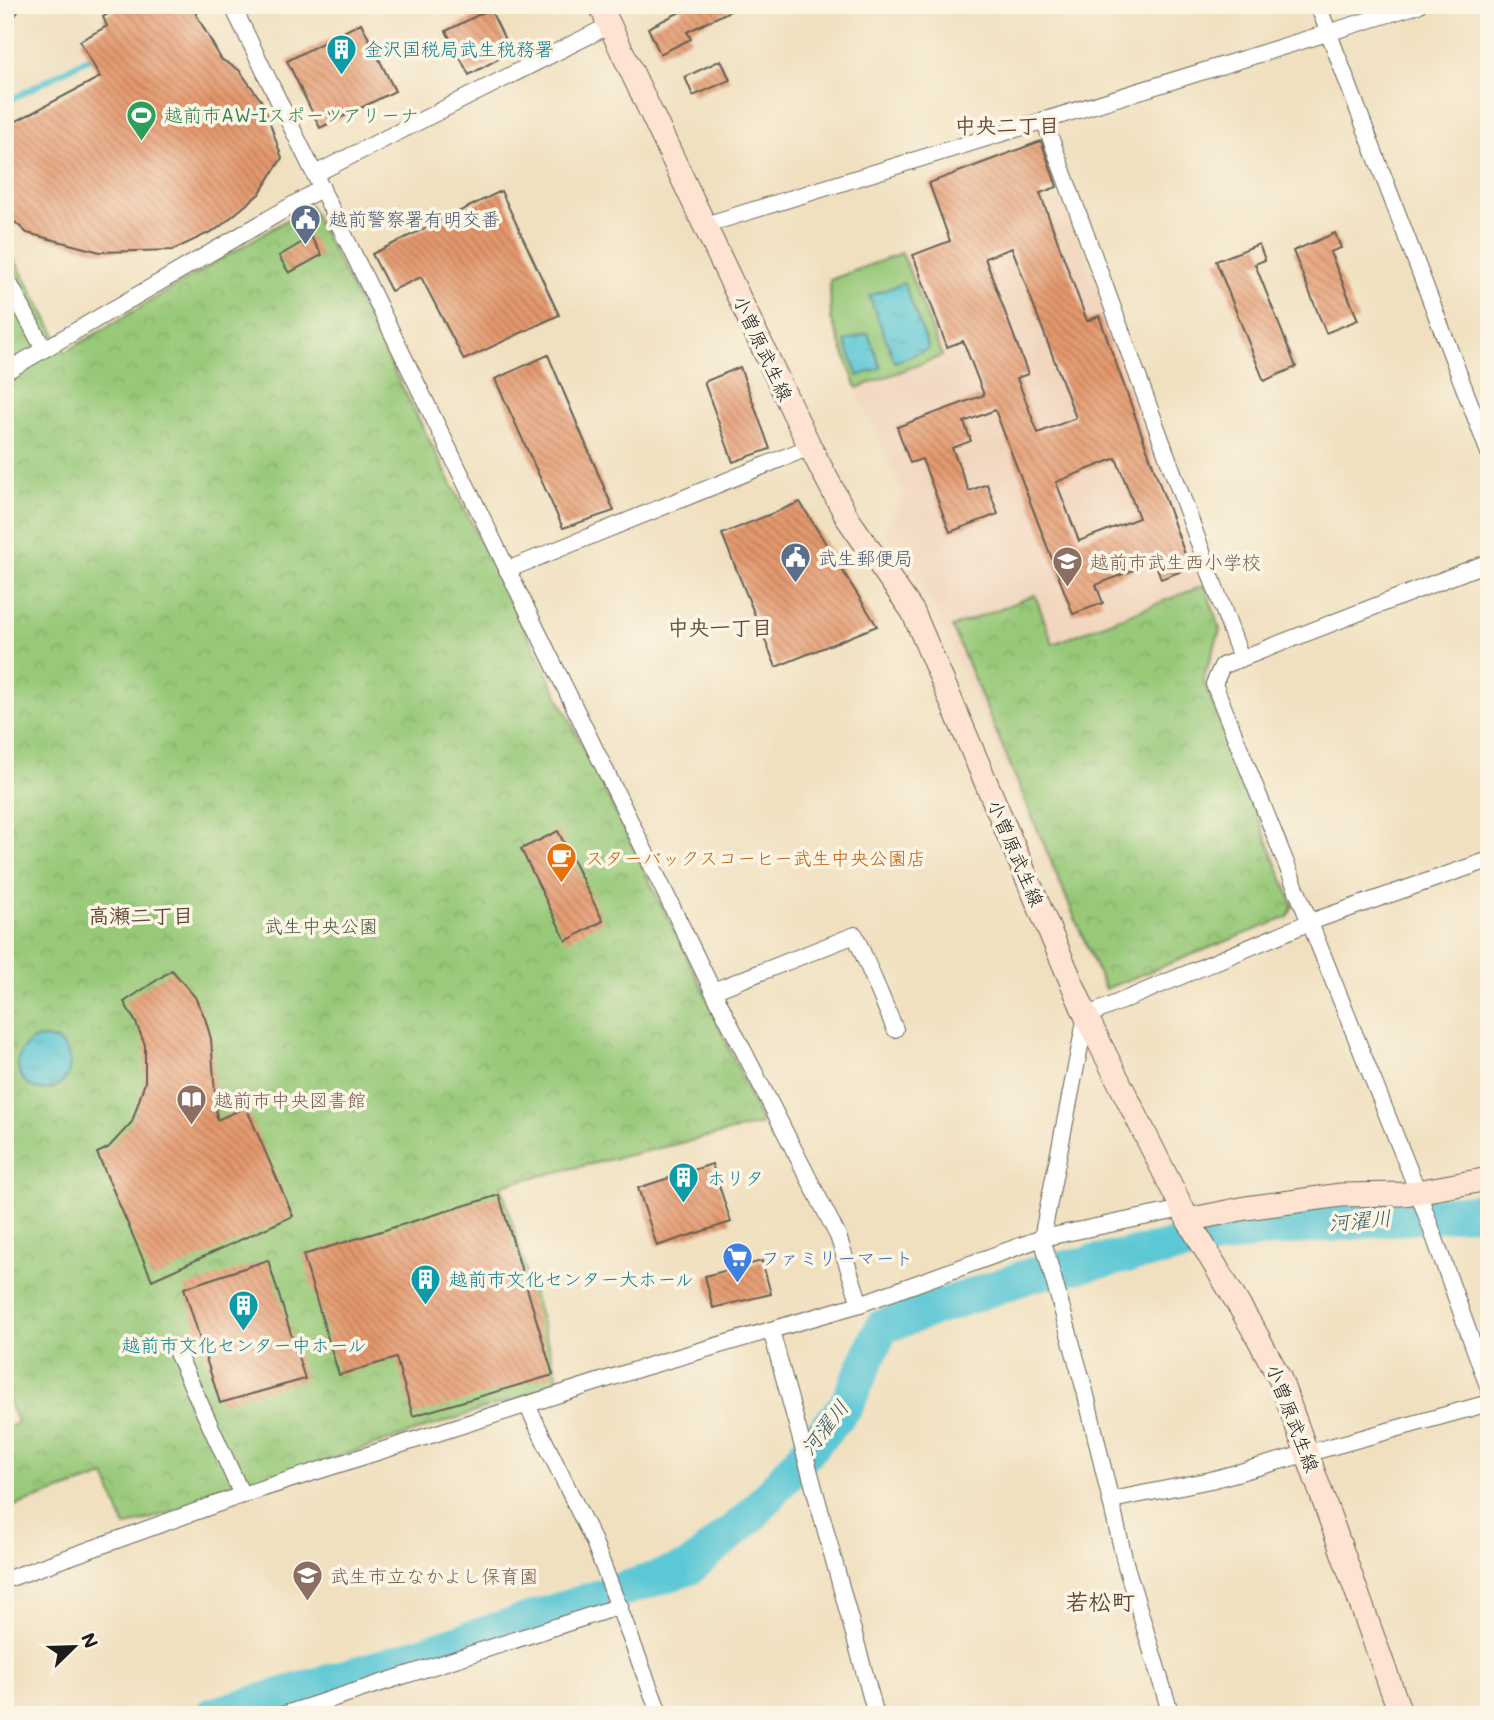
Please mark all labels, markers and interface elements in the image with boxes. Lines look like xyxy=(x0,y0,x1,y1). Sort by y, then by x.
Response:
building icon: 金沢国税局武生税務署 xyxy=(324,32,358,76)
place label: 金沢国税局武生税務署 xyxy=(364,36,554,61)
sports icon: 越前市AW-Iスポーツアリーナ xyxy=(124,98,158,142)
place label: 越前市AW-Iスポーツアリーナ xyxy=(164,102,419,127)
district label: 中央二丁目 xyxy=(955,111,1060,138)
public building icon: 越前警察署有明交番 xyxy=(289,202,323,246)
place label: 越前警察署有明交番 xyxy=(329,206,500,231)
street label: 小曽原武生線 xyxy=(728,291,799,405)
public building icon: 武生郵便局 xyxy=(778,541,812,585)
place label: 武生郵便局 xyxy=(818,545,913,570)
school or university icon: 越前市武生西小学校 xyxy=(1050,545,1084,589)
place label: 越前市武生西小学校 xyxy=(1090,549,1261,574)
district label: 中央一丁目 xyxy=(668,613,773,640)
street label: 小曽原武生線 xyxy=(983,795,1050,910)
cafe icon: スターバックスコーヒー武生中央公園店 xyxy=(545,841,579,885)
place label: スターバックスコーヒー武生中央公園店 xyxy=(585,845,926,870)
district label: 高瀬二丁目 xyxy=(89,901,194,928)
park label: 武生中央公園 xyxy=(264,913,378,938)
library icon: 越前市中央図書館 xyxy=(174,1083,208,1127)
place label: 越前市中央図書館 xyxy=(214,1087,366,1112)
building icon: ホリタ xyxy=(667,1161,701,1205)
place label: ホリタ xyxy=(707,1165,764,1190)
water label: 河濯川 xyxy=(1327,1203,1392,1236)
supermarket icon: ファミリーマート xyxy=(721,1241,755,1285)
place label: ファミリーマート xyxy=(761,1245,913,1270)
building icon: 越前市文化センター大ホール xyxy=(409,1262,443,1306)
place label: 越前市文化センター大ホール xyxy=(449,1266,694,1291)
building icon: 越前市文化センター中ホール xyxy=(227,1289,261,1333)
place label: 越前市文化センター中ホール xyxy=(121,1332,367,1357)
street label: 小曽原武生線 xyxy=(1261,1360,1326,1476)
water label: 河濯川 xyxy=(794,1394,854,1460)
school or university icon: 武生市立なかよし保育園 xyxy=(290,1559,324,1603)
place label: 武生市立なかよし保育園 xyxy=(330,1563,538,1588)
district label: 若松町 xyxy=(1066,1586,1135,1616)
north arrow xyxy=(38,1612,108,1682)
text: N xyxy=(76,1629,104,1652)

